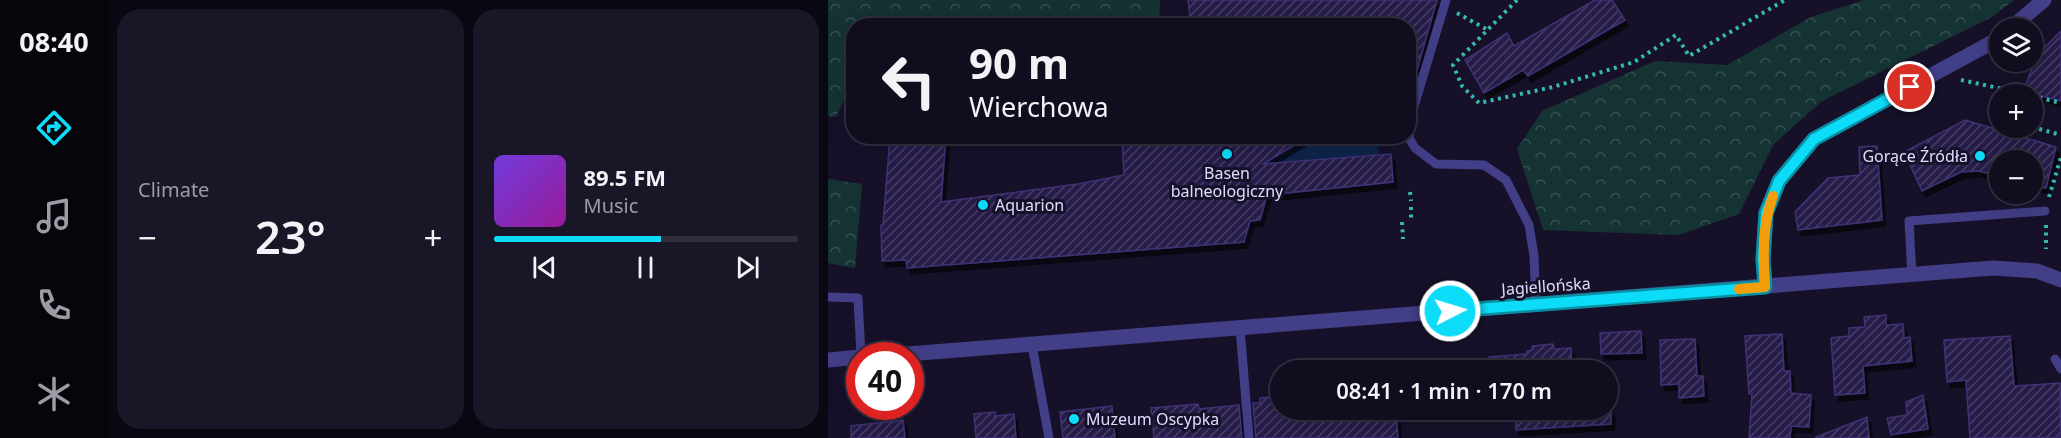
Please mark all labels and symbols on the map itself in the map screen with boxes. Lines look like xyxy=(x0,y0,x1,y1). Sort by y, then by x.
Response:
pin xyxy=(1884,61,1935,112)
place label: Gorące Źródła xyxy=(1862,145,1968,167)
marker: Basen balneologiczny xyxy=(1220,147,1234,161)
marker: Gorące Źródła xyxy=(1973,149,1987,163)
place label: Basen balneologiczny xyxy=(1171,162,1284,202)
place label: Aquarion xyxy=(995,194,1064,216)
marker: Aquarion xyxy=(976,198,990,212)
street label: Jagiellońska xyxy=(1499,272,1591,300)
position arrow xyxy=(1418,279,1482,343)
speed limit sign: 40 xyxy=(846,342,924,420)
place label: Muzeum Oscypka xyxy=(1086,408,1219,430)
marker: Muzeum Oscypka xyxy=(1067,412,1081,426)

